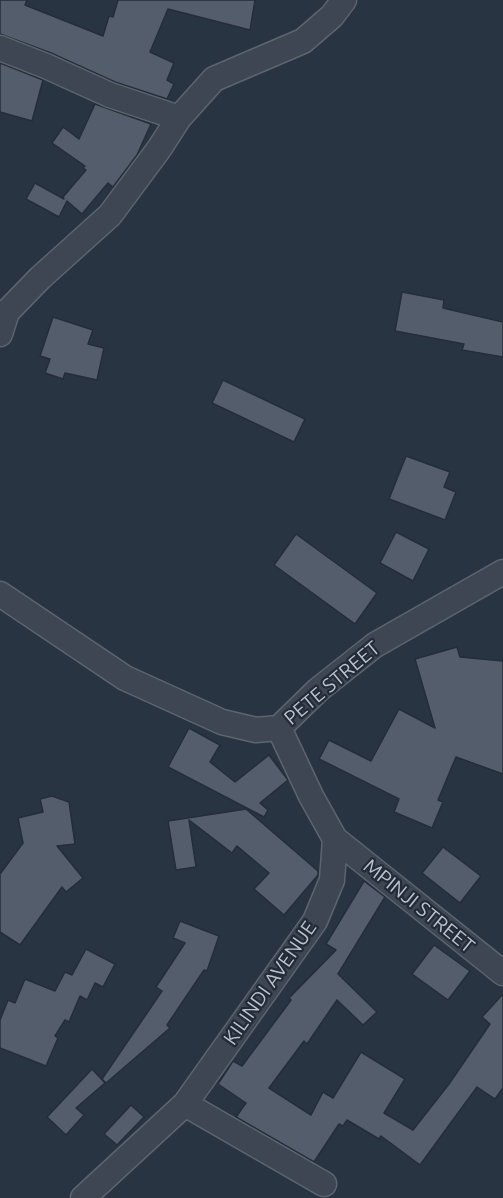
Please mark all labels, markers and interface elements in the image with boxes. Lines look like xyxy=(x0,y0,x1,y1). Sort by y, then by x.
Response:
street label: PETE STREET xyxy=(279,636,385,730)
street label: MPINJI STREET xyxy=(359,854,479,958)
street label: KILINDI AVENUE xyxy=(218,916,322,1050)

